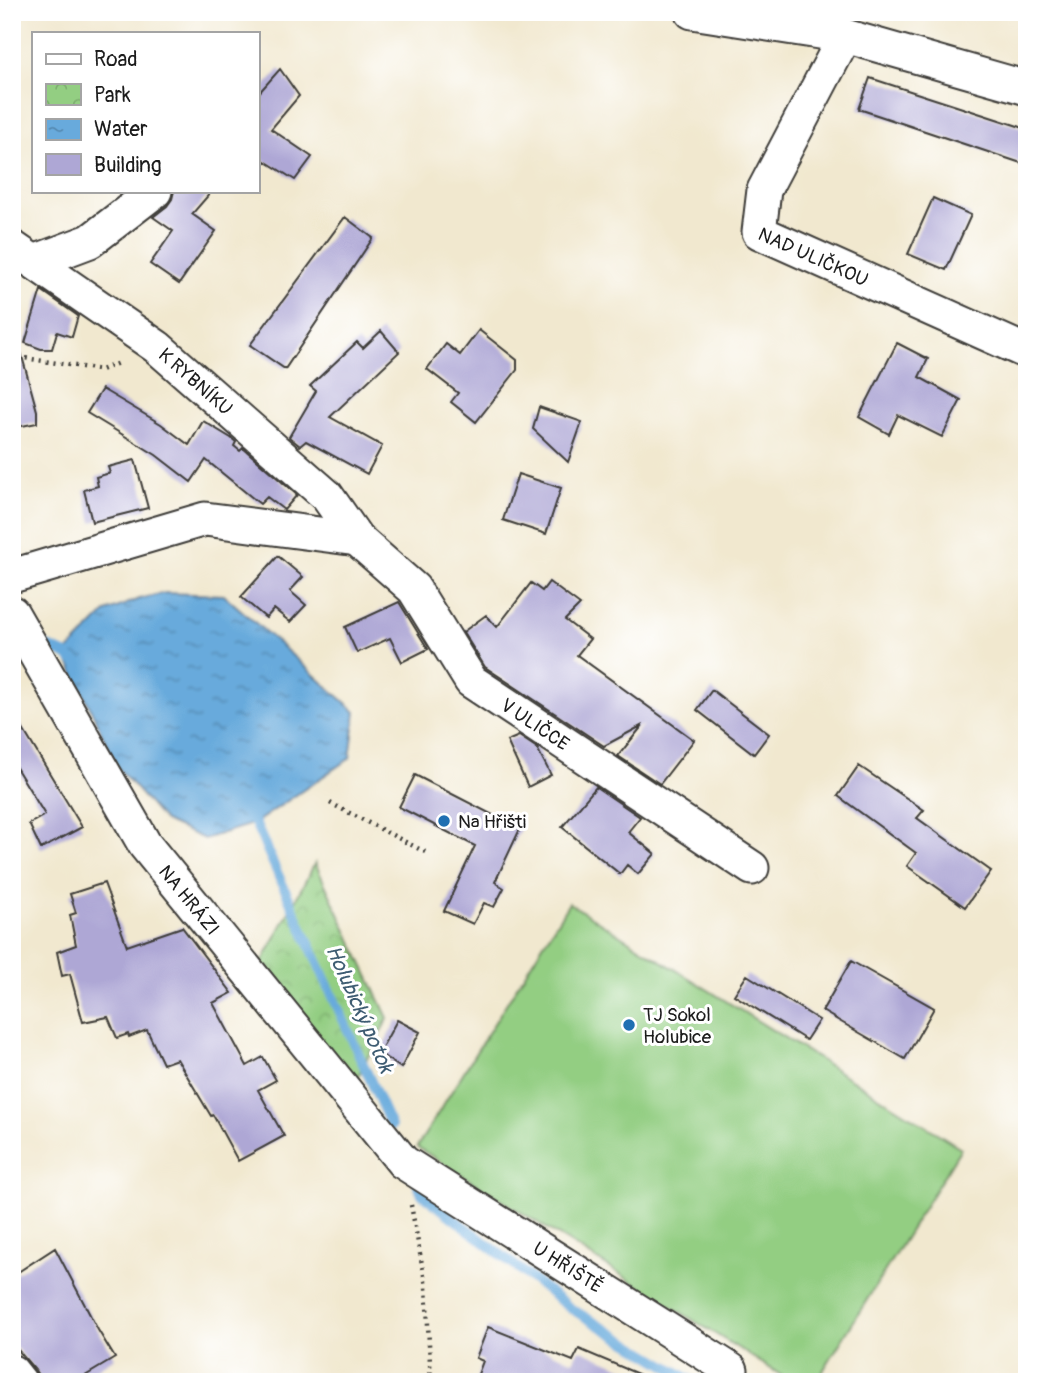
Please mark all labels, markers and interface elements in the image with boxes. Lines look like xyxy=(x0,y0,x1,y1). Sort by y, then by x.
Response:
legend xyxy=(32,32,259,192)
text: Road xyxy=(94,46,138,73)
text: Park xyxy=(94,82,131,109)
text: Water xyxy=(94,116,148,143)
text: Building xyxy=(94,152,161,179)
street label: NAD ULIČKOU xyxy=(754,222,872,292)
street label: K RYBNÍKU xyxy=(153,343,237,421)
street label: V ULIČCE xyxy=(496,693,574,756)
place label: Na Hřišti xyxy=(458,810,526,834)
marker: Na Hřišti xyxy=(436,813,452,829)
street label: NA HRÁZI xyxy=(153,860,224,940)
water label: Holubický potok xyxy=(319,941,401,1079)
place label: TJ Sokol Holubice xyxy=(643,1003,712,1049)
marker: TJ Sokol Holubice xyxy=(621,1017,637,1033)
street label: U HŘIŠTĚ xyxy=(528,1237,607,1299)

